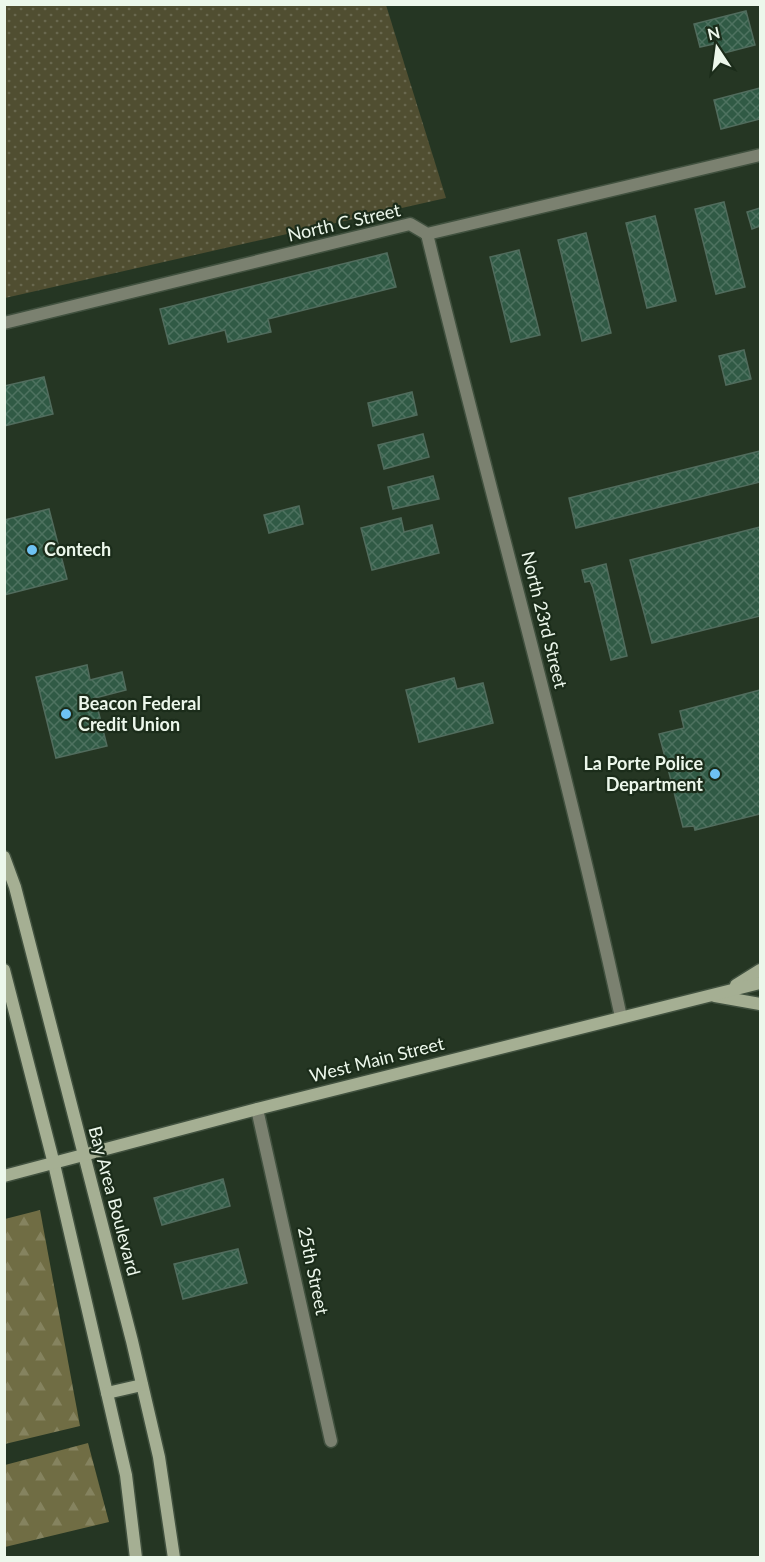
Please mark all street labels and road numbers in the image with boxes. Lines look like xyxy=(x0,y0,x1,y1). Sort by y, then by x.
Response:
street label: North C Street xyxy=(285,198,403,246)
street label: North 23rd Street xyxy=(517,549,573,691)
street label: West Main Street xyxy=(307,1032,447,1086)
street label: Bay Area Boulevard xyxy=(84,1123,146,1278)
street label: 25th Street xyxy=(294,1225,334,1317)

